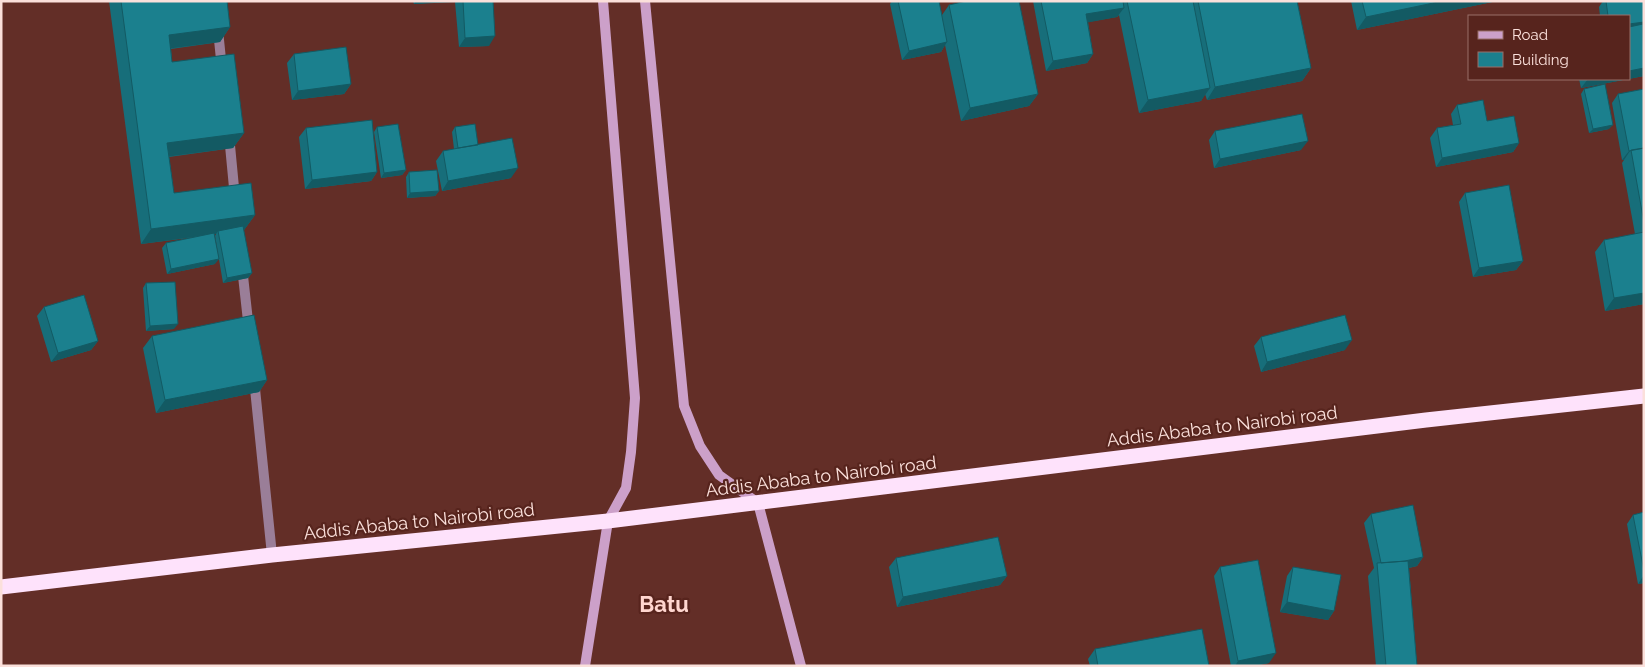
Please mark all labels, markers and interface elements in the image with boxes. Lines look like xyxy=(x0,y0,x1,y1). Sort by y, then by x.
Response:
legend xyxy=(1468,15,1630,80)
text: Road xyxy=(1512,26,1548,44)
text: Building xyxy=(1512,51,1569,69)
street label: Addis Ababa to Nairobi road xyxy=(1105,401,1339,451)
street label: Addis Ababa to Nairobi road xyxy=(704,451,938,501)
street label: Addis Ababa to Nairobi road xyxy=(302,498,536,544)
district label: Batu xyxy=(639,591,689,617)

